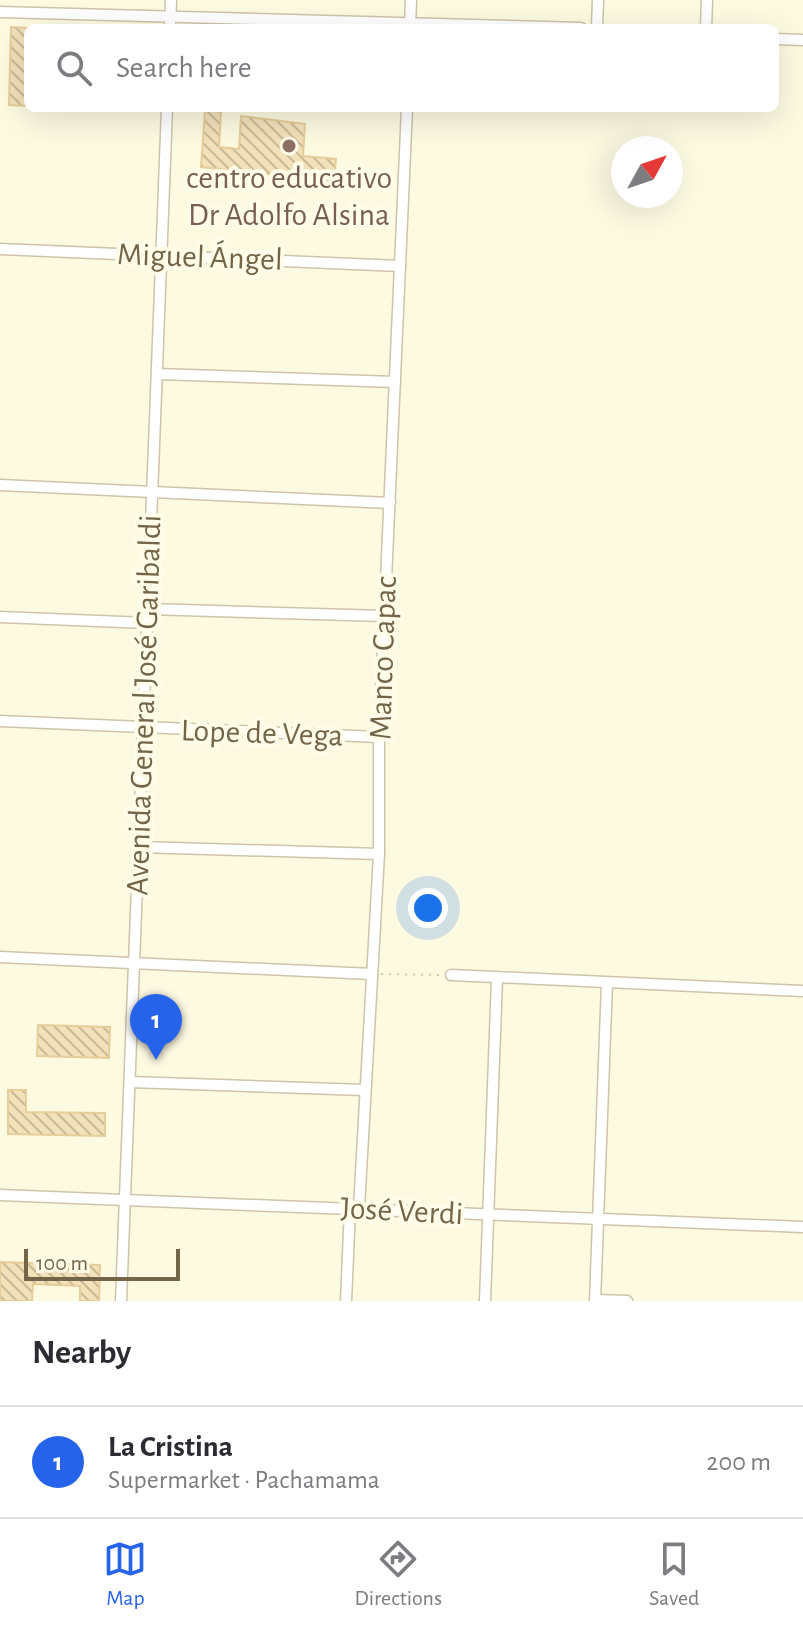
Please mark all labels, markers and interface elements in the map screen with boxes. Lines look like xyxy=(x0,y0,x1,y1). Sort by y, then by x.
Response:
search box xyxy=(24,24,779,112)
icon: search xyxy=(52,46,96,90)
text: Search here xyxy=(116,53,252,83)
north arrow xyxy=(611,136,683,208)
marker: centro educativo Dr Adolfo Alsina xyxy=(280,137,298,155)
place label: centro educativo Dr Adolfo Alsina xyxy=(186,162,392,231)
street label: Miguel Ángel xyxy=(117,235,283,276)
street label: Avenida General José Garibaldi xyxy=(121,514,167,896)
street label: Manco Capac xyxy=(364,575,402,741)
street label: Lope de Vega xyxy=(180,714,344,752)
your location xyxy=(408,888,448,928)
pin: 1 xyxy=(130,994,182,1060)
street label: José Verdi xyxy=(340,1192,464,1230)
scale bar xyxy=(24,1245,180,1281)
text: 100 m xyxy=(36,1252,88,1274)
text: Nearby xyxy=(32,1336,131,1370)
text: La Cristina xyxy=(108,1432,233,1462)
text: 1 xyxy=(53,1449,63,1475)
text: 200 m xyxy=(707,1449,771,1475)
text: Supermarket · Pachamama xyxy=(108,1467,380,1493)
tab: Map xyxy=(103,1537,147,1611)
tab: Directions xyxy=(354,1537,442,1611)
tab: Saved xyxy=(649,1537,699,1611)

